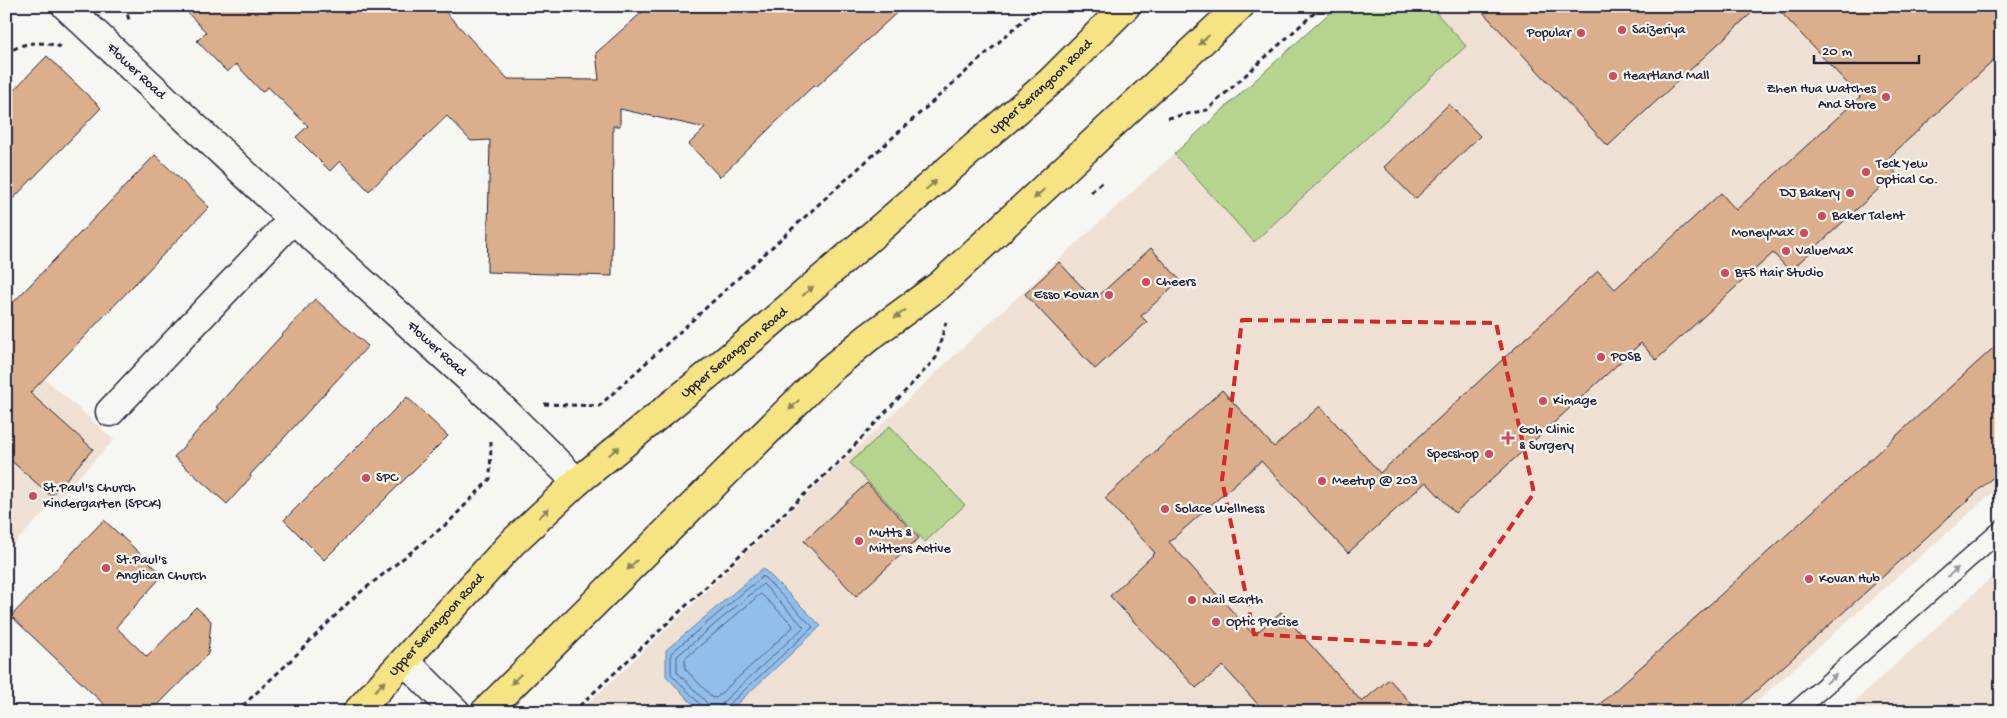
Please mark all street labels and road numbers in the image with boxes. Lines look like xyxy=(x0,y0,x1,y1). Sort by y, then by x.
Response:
street label: Upper Serangoon Road xyxy=(986,35,1097,139)
street label: Flower Road xyxy=(102,39,170,105)
street label: Upper Serangoon Road xyxy=(677,302,793,402)
street label: Flower Road xyxy=(402,317,471,382)
street label: Upper Serangoon Road xyxy=(385,569,489,680)

